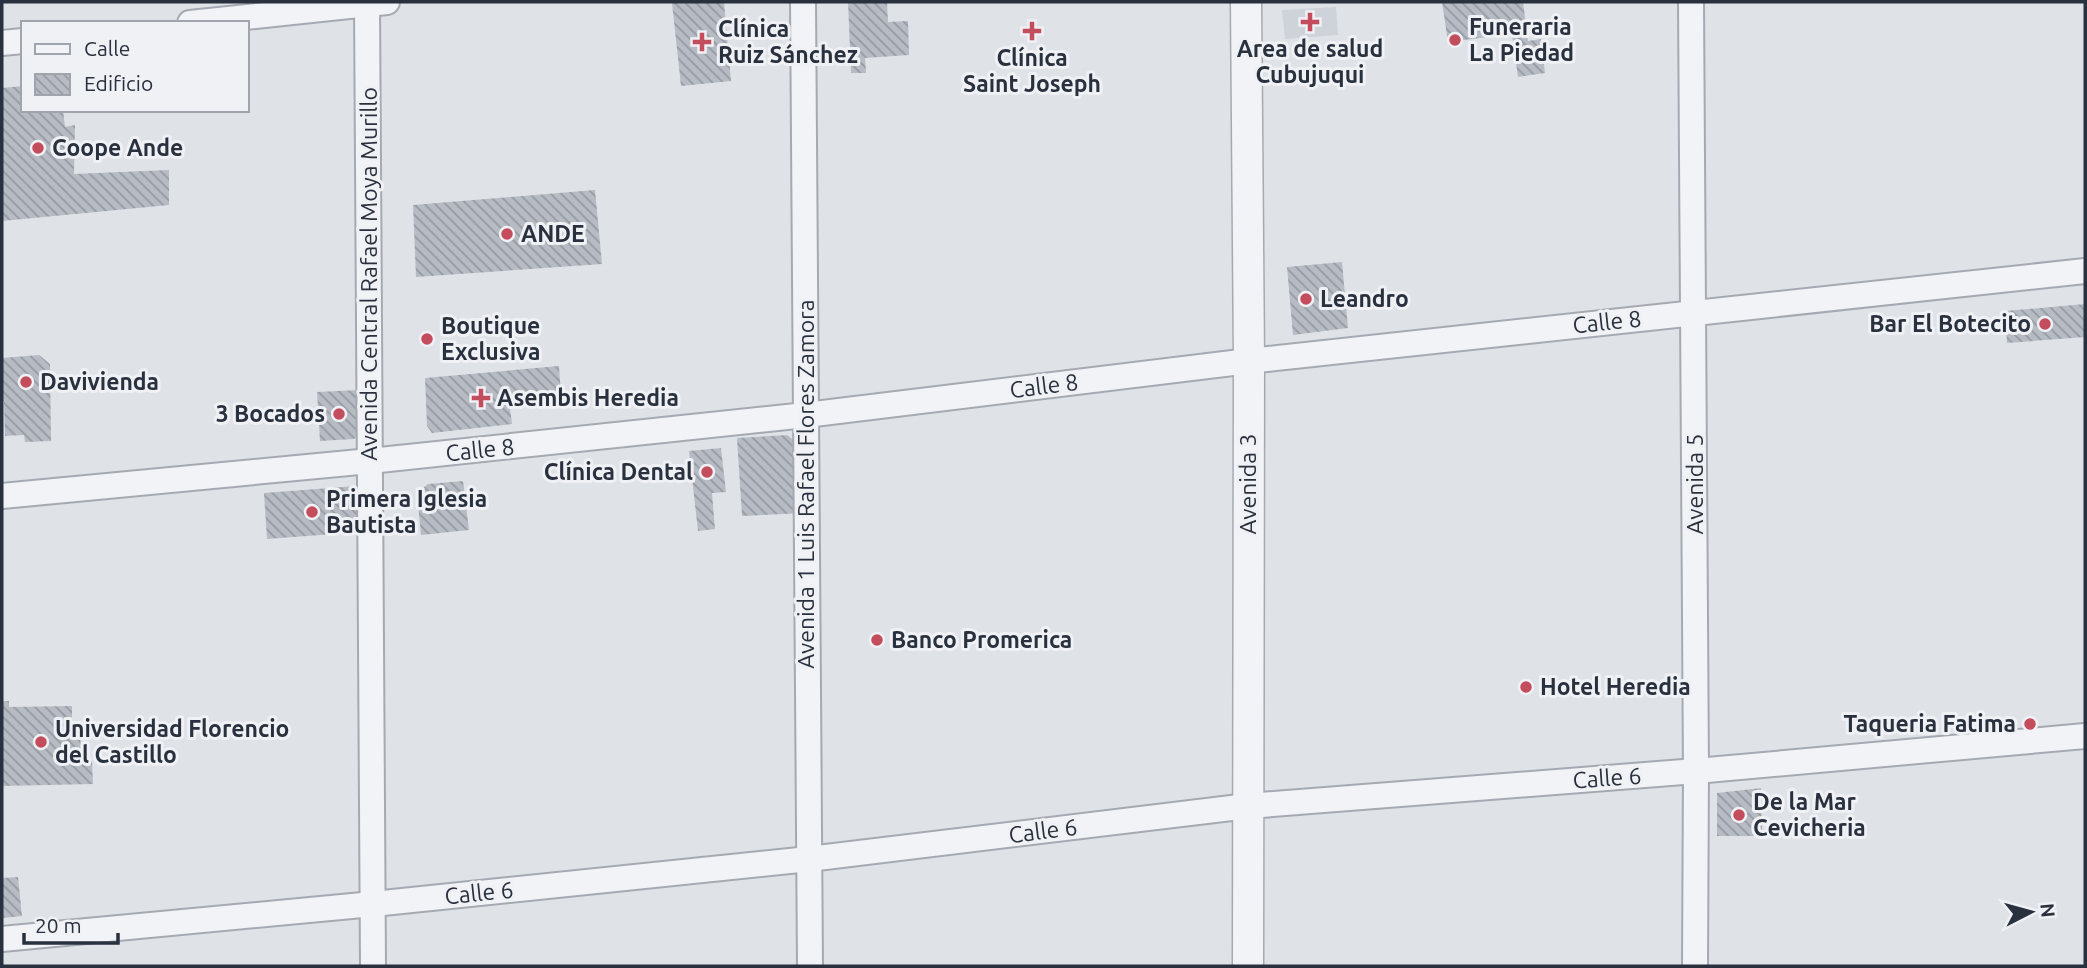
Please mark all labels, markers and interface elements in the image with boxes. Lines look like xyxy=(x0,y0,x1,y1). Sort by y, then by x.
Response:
marker: Area de salud Cubujuqui xyxy=(1300,12,1320,32)
place label: Funeraria La Piedad xyxy=(1469,14,1574,65)
place label: Clínica Ruiz Sánchez xyxy=(718,16,858,67)
legend xyxy=(21,21,248,112)
marker: Clínica Saint Joseph xyxy=(1022,21,1042,41)
marker: Clínica Ruiz Sánchez xyxy=(692,32,712,52)
marker: Funeraria La Piedad xyxy=(1447,32,1463,48)
text: Calle xyxy=(84,36,130,60)
place label: Area de salud Cubujuqui xyxy=(1237,36,1383,87)
place label: Clínica Saint Joseph xyxy=(963,45,1101,96)
text: Edificio xyxy=(84,71,153,95)
street label: Avenida Central Rafael Moya Murillo xyxy=(356,87,381,461)
place label: Coope Ande xyxy=(52,135,183,160)
marker: Coope Ande xyxy=(30,140,46,156)
place label: ANDE xyxy=(521,221,585,246)
marker: ANDE xyxy=(499,226,515,242)
place label: Leandro xyxy=(1320,286,1409,311)
marker: Leandro xyxy=(1298,291,1314,307)
street label: Avenida 1 Luis Rafael Flores Zamora xyxy=(793,299,818,669)
street label: Calle 8 xyxy=(1571,305,1643,338)
place label: Bar El Botecito xyxy=(1869,311,2031,336)
place label: Boutique Exclusiva xyxy=(441,313,540,364)
marker: Bar El Botecito xyxy=(2037,316,2053,332)
marker: Boutique Exclusiva xyxy=(419,331,435,347)
place label: Davivienda xyxy=(40,369,159,394)
street label: Calle 8 xyxy=(1008,369,1080,402)
marker: Davivienda xyxy=(18,374,34,390)
place label: Asembis Heredia xyxy=(497,385,679,410)
marker: Asembis Heredia xyxy=(471,388,491,408)
place label: 3 Bocados xyxy=(216,401,325,426)
marker: 3 Bocados xyxy=(331,406,347,422)
street label: Calle 8 xyxy=(444,433,516,466)
street label: Avenida 3 xyxy=(1235,434,1260,534)
street label: Avenida 5 xyxy=(1682,434,1707,534)
place label: Clínica Dental xyxy=(544,459,693,484)
marker: Clínica Dental xyxy=(699,464,715,480)
place label: Primera Iglesia Bautista xyxy=(326,486,487,537)
marker: Primera Iglesia Bautista xyxy=(304,504,320,520)
place label: Banco Promerica xyxy=(891,627,1072,652)
marker: Banco Promerica xyxy=(869,632,885,648)
place label: Hotel Heredia xyxy=(1540,674,1691,699)
marker: Hotel Heredia xyxy=(1518,679,1534,695)
place label: Taqueria Fatima xyxy=(1844,711,2016,736)
place label: Universidad Florencio del Castillo xyxy=(55,716,289,767)
marker: Taqueria Fatima xyxy=(2022,716,2038,732)
marker: Universidad Florencio del Castillo xyxy=(33,734,49,750)
street label: Calle 6 xyxy=(1572,763,1642,792)
place label: De la Mar Cevicheria xyxy=(1753,789,1866,840)
marker: De la Mar Cevicheria xyxy=(1731,807,1747,823)
street label: Calle 6 xyxy=(1007,814,1079,847)
street label: Calle 6 xyxy=(443,876,515,909)
north arrow xyxy=(1996,877,2066,947)
scale bar xyxy=(24,902,119,946)
text: N xyxy=(2036,902,2060,918)
text: 20 m xyxy=(35,913,82,937)

